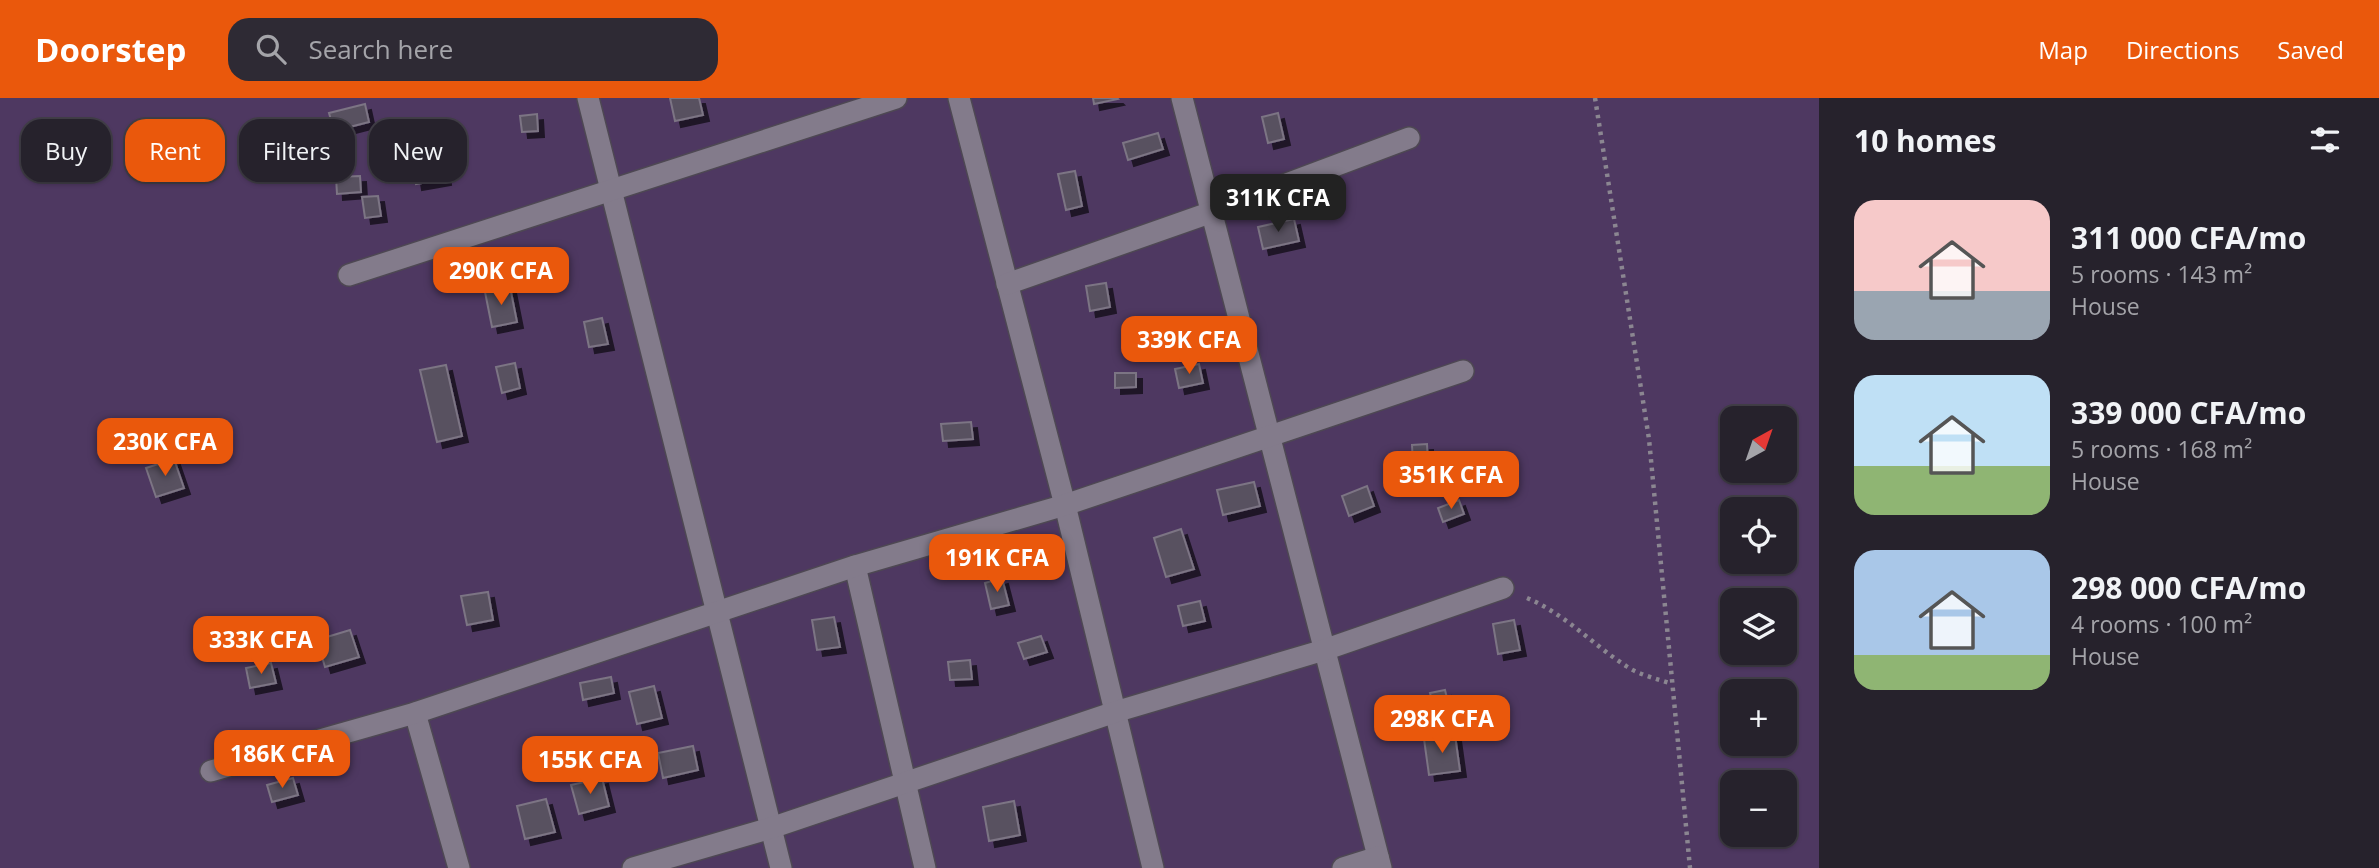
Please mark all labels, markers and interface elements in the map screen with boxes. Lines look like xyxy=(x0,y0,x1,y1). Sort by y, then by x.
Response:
search box xyxy=(228,18,718,81)
text: Doorstep xyxy=(35,27,186,72)
icon: search xyxy=(252,30,290,68)
text: Search here xyxy=(308,31,453,67)
text: Map xyxy=(2038,33,2088,66)
text: Directions xyxy=(2126,33,2239,66)
text: Saved xyxy=(2277,33,2344,66)
chip: Buy xyxy=(21,119,111,182)
chip: Rent xyxy=(125,119,225,182)
chip: Filters xyxy=(239,119,355,182)
chip: New xyxy=(369,119,467,182)
text: 10 homes xyxy=(1854,120,1997,161)
icon: filters xyxy=(2306,121,2344,159)
pin: 311K CFA xyxy=(1206,174,1350,234)
text: 311K CFA xyxy=(1226,181,1330,213)
text: 311 000 CFA/mo xyxy=(2071,217,2306,258)
icon: home xyxy=(1910,228,1994,312)
pin: 290K CFA xyxy=(429,248,573,307)
text: 290K CFA xyxy=(449,254,553,286)
text: 5 rooms · 143 m² xyxy=(2071,258,2252,290)
text: House xyxy=(2071,290,2140,322)
pin: 339K CFA xyxy=(1117,316,1261,376)
text: 339K CFA xyxy=(1137,323,1241,355)
text: 339 000 CFA/mo xyxy=(2071,392,2306,433)
icon: home xyxy=(1910,403,1994,487)
north arrow xyxy=(1720,406,1797,483)
map controls xyxy=(1720,406,1797,847)
pin: 230K CFA xyxy=(93,418,237,478)
text: 230K CFA xyxy=(113,425,217,457)
text: 5 rooms · 168 m² xyxy=(2071,433,2252,465)
pin: 351K CFA xyxy=(1379,452,1523,511)
text: 351K CFA xyxy=(1399,458,1503,490)
text: House xyxy=(2071,465,2140,497)
button: locate xyxy=(1720,497,1797,574)
pin: 191K CFA xyxy=(925,534,1069,594)
text: 191K CFA xyxy=(945,541,1049,573)
text: 298 000 CFA/mo xyxy=(2071,567,2306,608)
icon: home xyxy=(1910,578,1994,662)
button: layers xyxy=(1720,588,1797,665)
text: 4 rooms · 100 m² xyxy=(2071,608,2252,640)
pin: 333K CFA xyxy=(189,616,333,676)
text: 333K CFA xyxy=(209,623,313,655)
text: House xyxy=(2071,640,2140,672)
button: + xyxy=(1720,679,1797,756)
pin: 298K CFA xyxy=(1370,696,1514,755)
text: 298K CFA xyxy=(1390,702,1494,734)
pin: 186K CFA xyxy=(210,730,354,790)
pin: 155K CFA xyxy=(518,736,662,796)
text: 186K CFA xyxy=(230,737,334,769)
text: 155K CFA xyxy=(538,743,642,775)
button: − xyxy=(1720,770,1797,847)

